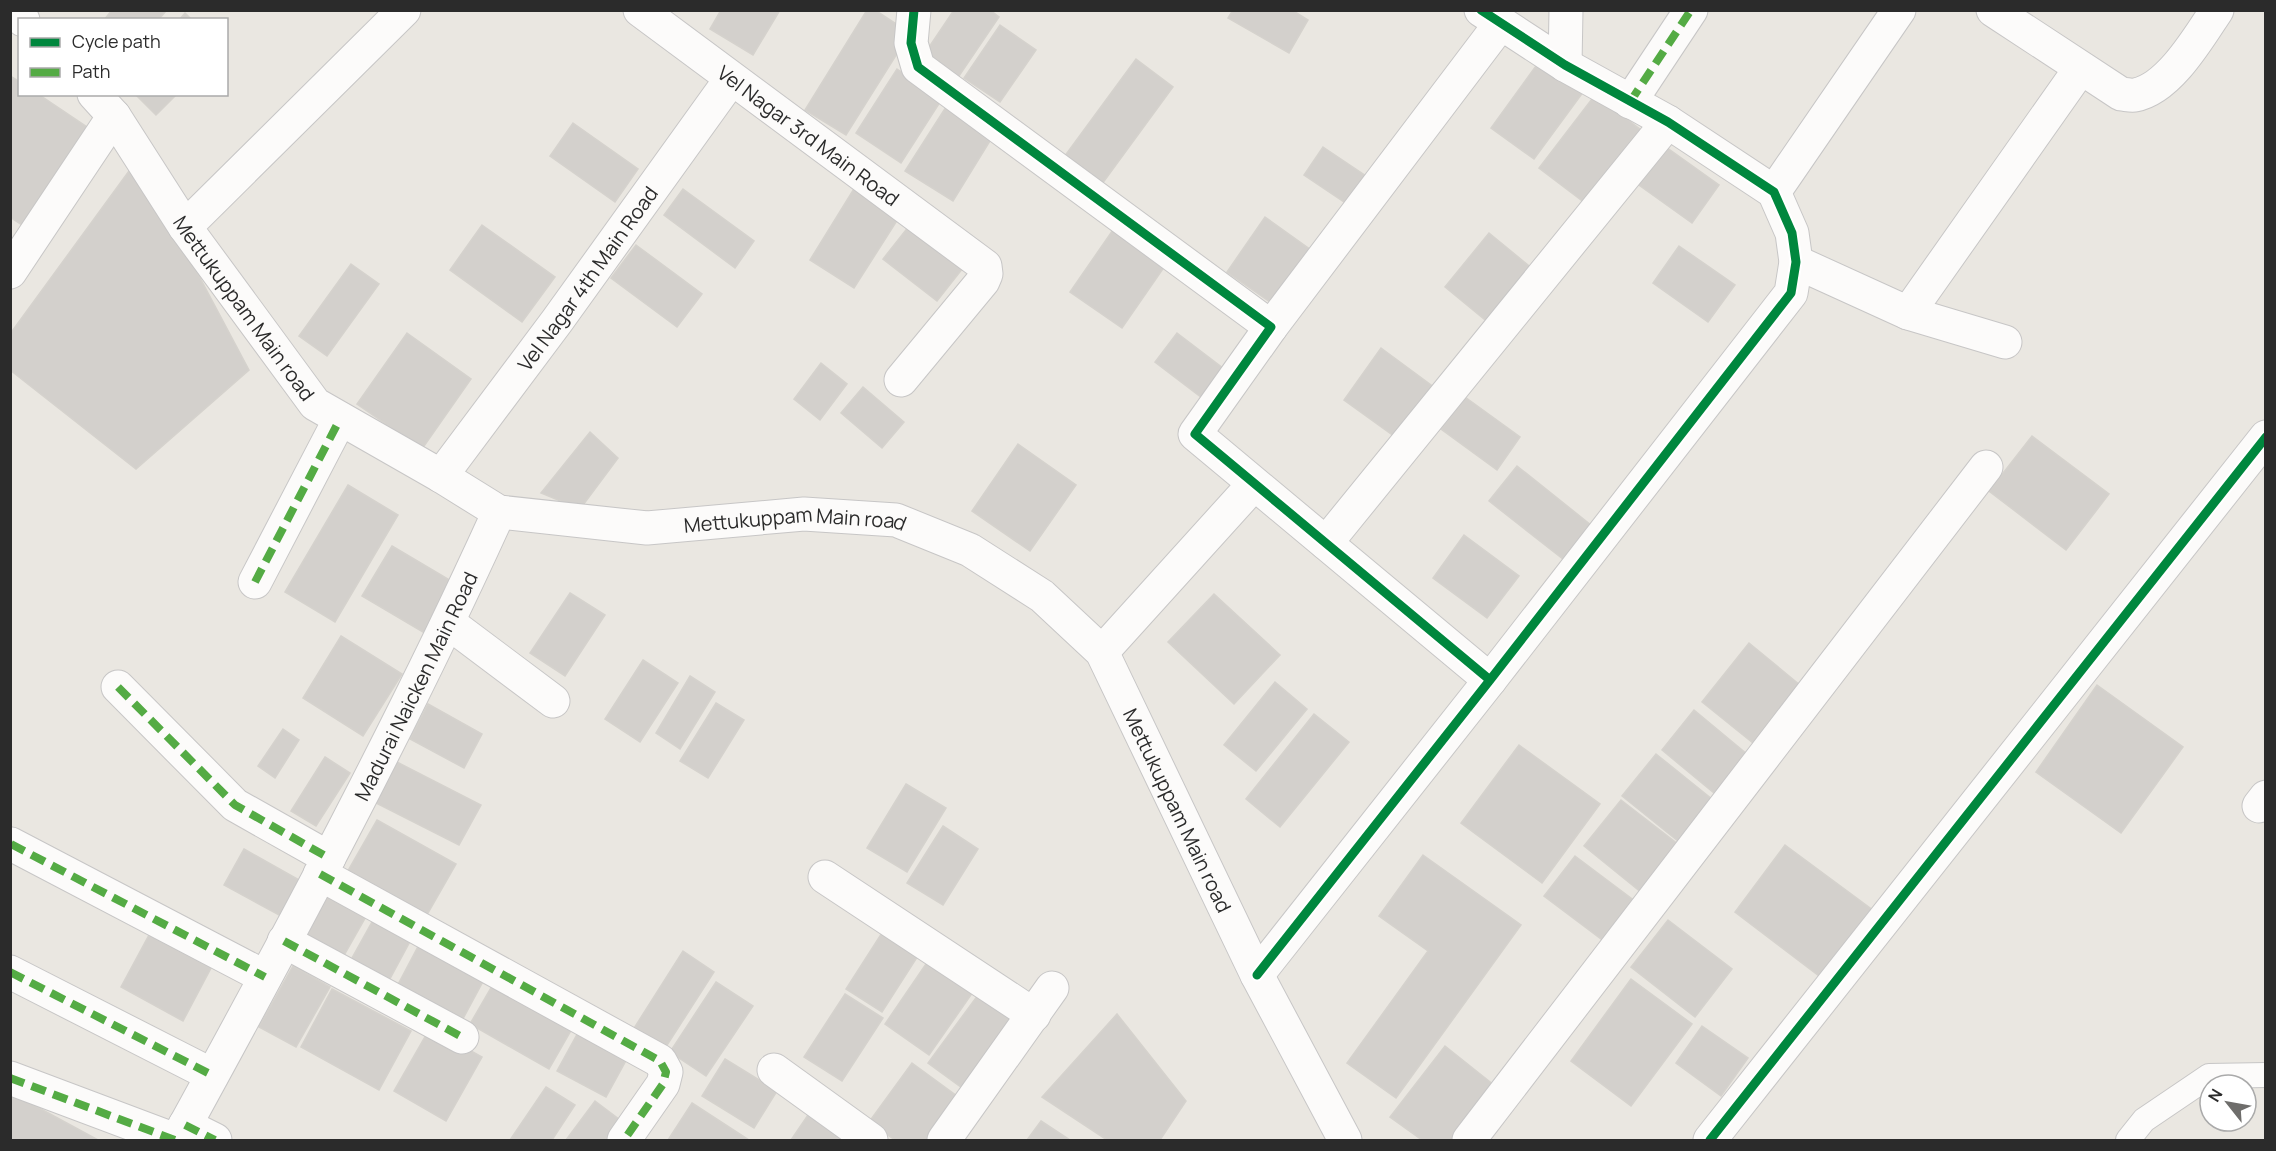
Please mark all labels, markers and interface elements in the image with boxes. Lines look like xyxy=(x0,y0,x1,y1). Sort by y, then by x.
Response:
legend xyxy=(18,18,228,96)
text: Cycle path xyxy=(72,29,161,53)
text: Path xyxy=(72,59,110,83)
street label: Vel Nagar 3rd Main Road xyxy=(712,59,905,212)
street label: Vel Nagar 4th Main Road xyxy=(511,180,663,376)
street label: Mettukuppam Main road xyxy=(168,210,321,406)
street label: Mettukuppam Main road xyxy=(683,500,911,538)
street label: Madurai Naicken Main Road xyxy=(348,567,483,805)
street label: Mettukuppam Main road xyxy=(1117,704,1238,917)
north arrow xyxy=(2198,1073,2258,1133)
text: N xyxy=(2203,1085,2228,1106)

